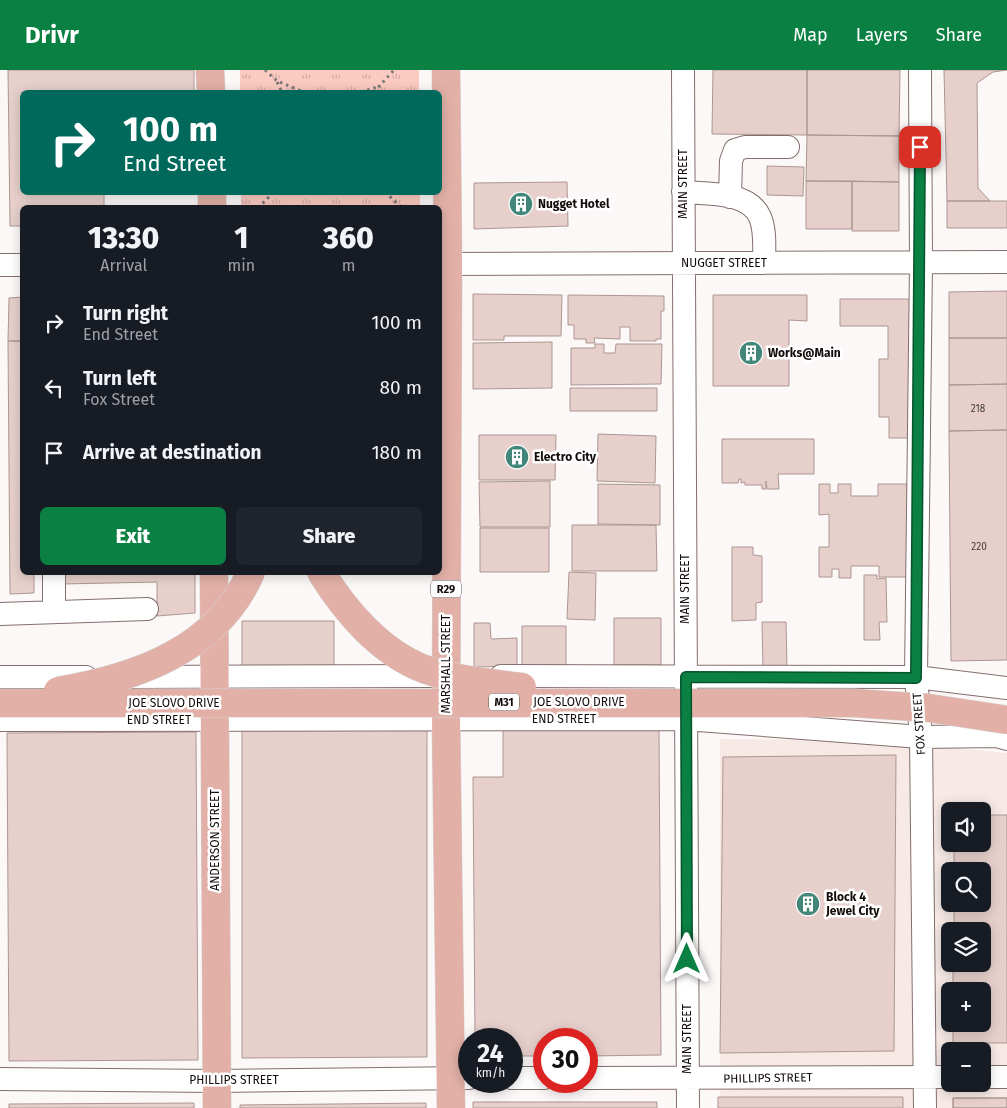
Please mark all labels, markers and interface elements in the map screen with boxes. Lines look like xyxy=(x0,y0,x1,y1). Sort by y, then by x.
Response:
text: Drivr xyxy=(25,21,79,49)
text: Map xyxy=(793,24,828,46)
text: Layers xyxy=(856,24,908,46)
text: Share xyxy=(936,24,982,46)
text: 100 m xyxy=(123,108,218,150)
icon: right xyxy=(40,110,105,175)
pin xyxy=(899,126,941,168)
icon: arrive xyxy=(906,133,934,161)
street label: MAIN STREET xyxy=(676,148,690,219)
text: End Street xyxy=(123,150,226,177)
building icon: Nugget Hotel xyxy=(508,191,534,217)
place label: Nugget Hotel xyxy=(538,197,610,211)
text: 13:30 xyxy=(88,220,159,256)
text: 1 xyxy=(234,220,248,256)
text: 360 xyxy=(323,220,374,256)
text: Arrival xyxy=(100,256,147,275)
text: min xyxy=(227,256,255,275)
text: m xyxy=(342,256,355,275)
street label: NUGGET STREET xyxy=(681,256,768,270)
text: Turn right xyxy=(83,302,168,325)
icon: right xyxy=(40,309,68,337)
text: 100 m xyxy=(371,311,422,334)
text: End Street xyxy=(83,325,158,344)
building icon: Works@Main xyxy=(738,340,764,366)
place label: Works@Main xyxy=(768,346,841,360)
text: Turn left xyxy=(83,367,157,390)
icon: left xyxy=(40,374,68,402)
text: 80 m xyxy=(380,376,422,399)
text: Fox Street xyxy=(83,390,155,409)
house number: 218 xyxy=(971,403,986,415)
icon: arrive xyxy=(40,439,68,467)
text: Arrive at destination xyxy=(83,441,262,464)
text: 180 m xyxy=(371,441,422,464)
building icon: Electro City xyxy=(504,444,530,470)
place label: Electro City xyxy=(534,450,597,464)
button: Exit xyxy=(40,507,226,565)
button: Share xyxy=(236,507,422,565)
house number: 220 xyxy=(971,541,987,553)
street label: MAIN STREET xyxy=(678,553,692,624)
road number: R29 xyxy=(431,580,461,598)
street label: MARSHALL STREET xyxy=(439,614,453,713)
street label: FOX STREET xyxy=(910,692,928,756)
road number: M31 xyxy=(489,694,519,710)
street label: JOE SLOVO DRIVE xyxy=(533,695,625,709)
street label: JOE SLOVO DRIVE xyxy=(128,696,220,710)
street label: END STREET xyxy=(532,712,597,726)
street label: END STREET xyxy=(127,713,192,727)
street label: ANDERSON STREET xyxy=(208,789,222,891)
map controls xyxy=(941,802,991,1092)
button: sound xyxy=(941,802,991,852)
button: search xyxy=(941,862,991,912)
place label: Block 4 Jewel City xyxy=(825,890,880,918)
building icon: Block 4 Jewel City xyxy=(795,891,821,917)
button: layers xyxy=(941,922,991,972)
position arrow xyxy=(660,932,712,984)
button: + xyxy=(941,982,991,1032)
street label: MAIN STREET xyxy=(680,1003,694,1074)
speed limit sign: 30 xyxy=(533,1028,598,1093)
text: 24 xyxy=(477,1039,504,1069)
button: − xyxy=(941,1042,991,1092)
text: km/h xyxy=(476,1066,505,1080)
street label: PHILLIPS STREET xyxy=(723,1070,814,1086)
street label: PHILLIPS STREET xyxy=(189,1073,279,1087)

